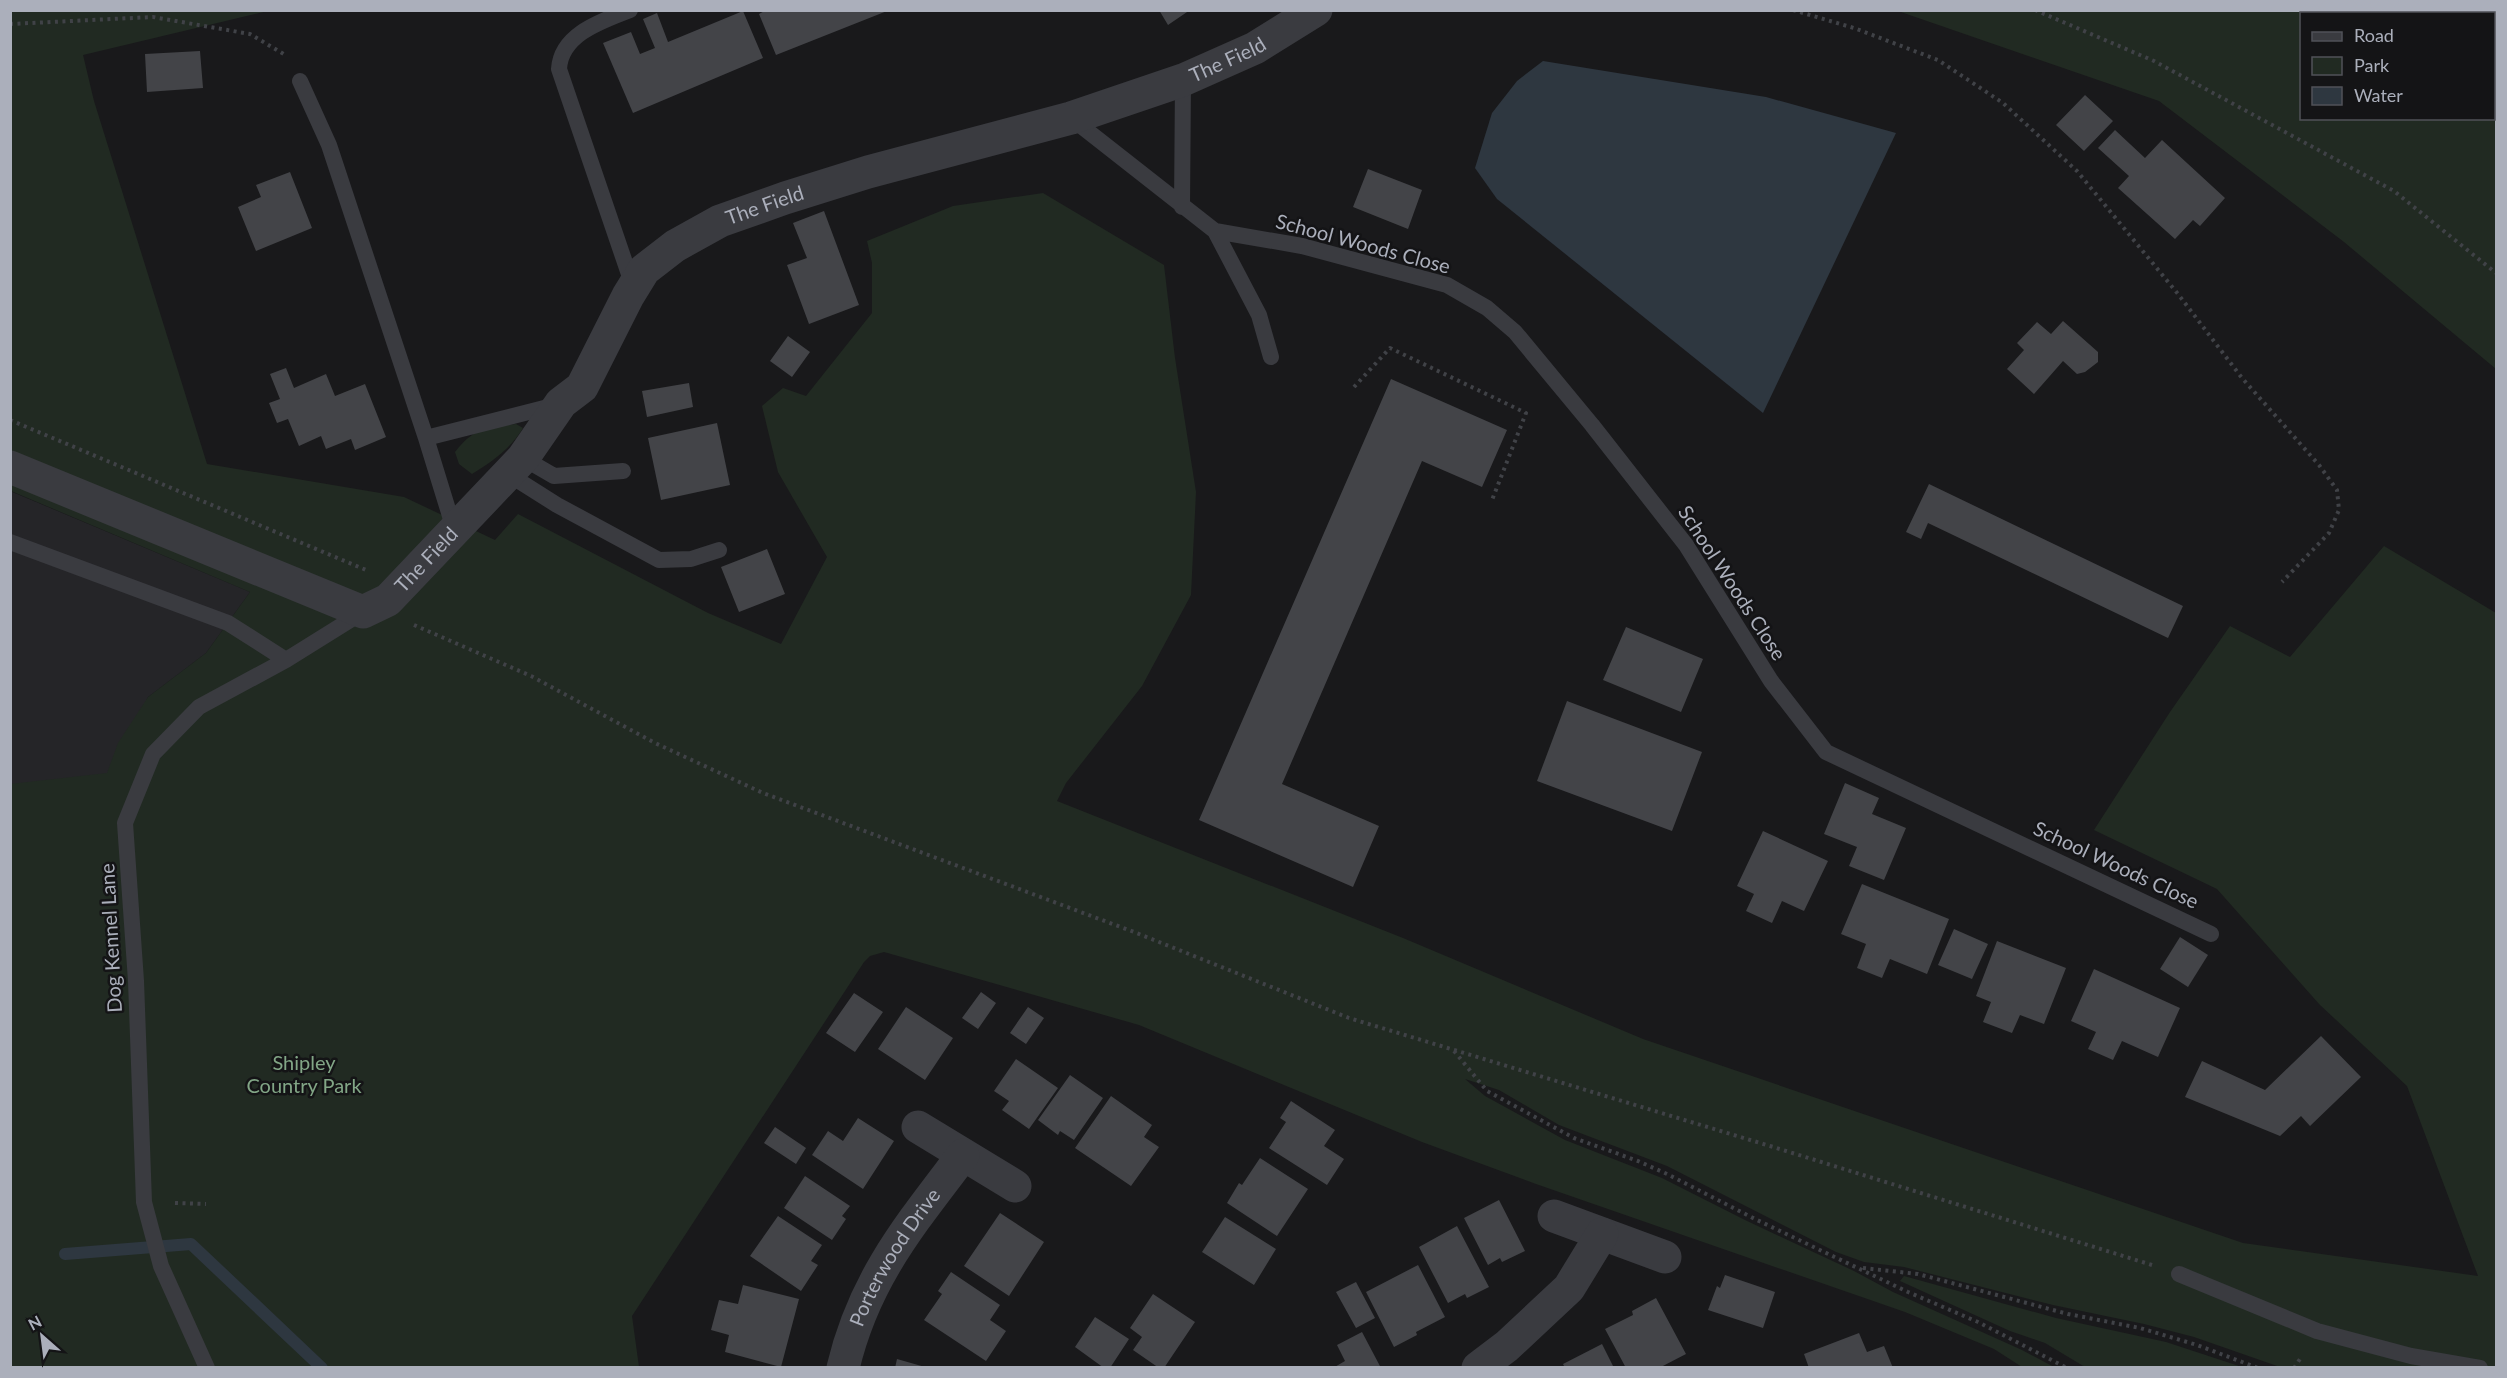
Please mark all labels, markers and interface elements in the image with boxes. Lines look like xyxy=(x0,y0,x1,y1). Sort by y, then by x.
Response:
legend xyxy=(2300,12,2495,120)
text: Road xyxy=(2354,24,2394,46)
street label: The Field xyxy=(1185,31,1270,87)
text: Park xyxy=(2354,54,2390,76)
text: Water xyxy=(2354,84,2403,106)
street label: The Field xyxy=(722,180,806,229)
street label: School Woods Close xyxy=(1273,208,1453,278)
street label: School Woods Close xyxy=(1674,501,1792,664)
street label: The Field xyxy=(389,521,462,597)
street label: School Woods Close xyxy=(2030,815,2203,913)
street label: Dog Kennel Lane xyxy=(94,863,126,1013)
park label: Shipley Country Park xyxy=(246,1050,362,1097)
street label: Porterwood Drive xyxy=(844,1183,944,1329)
north arrow xyxy=(12,1306,72,1366)
text: N xyxy=(25,1311,45,1334)

